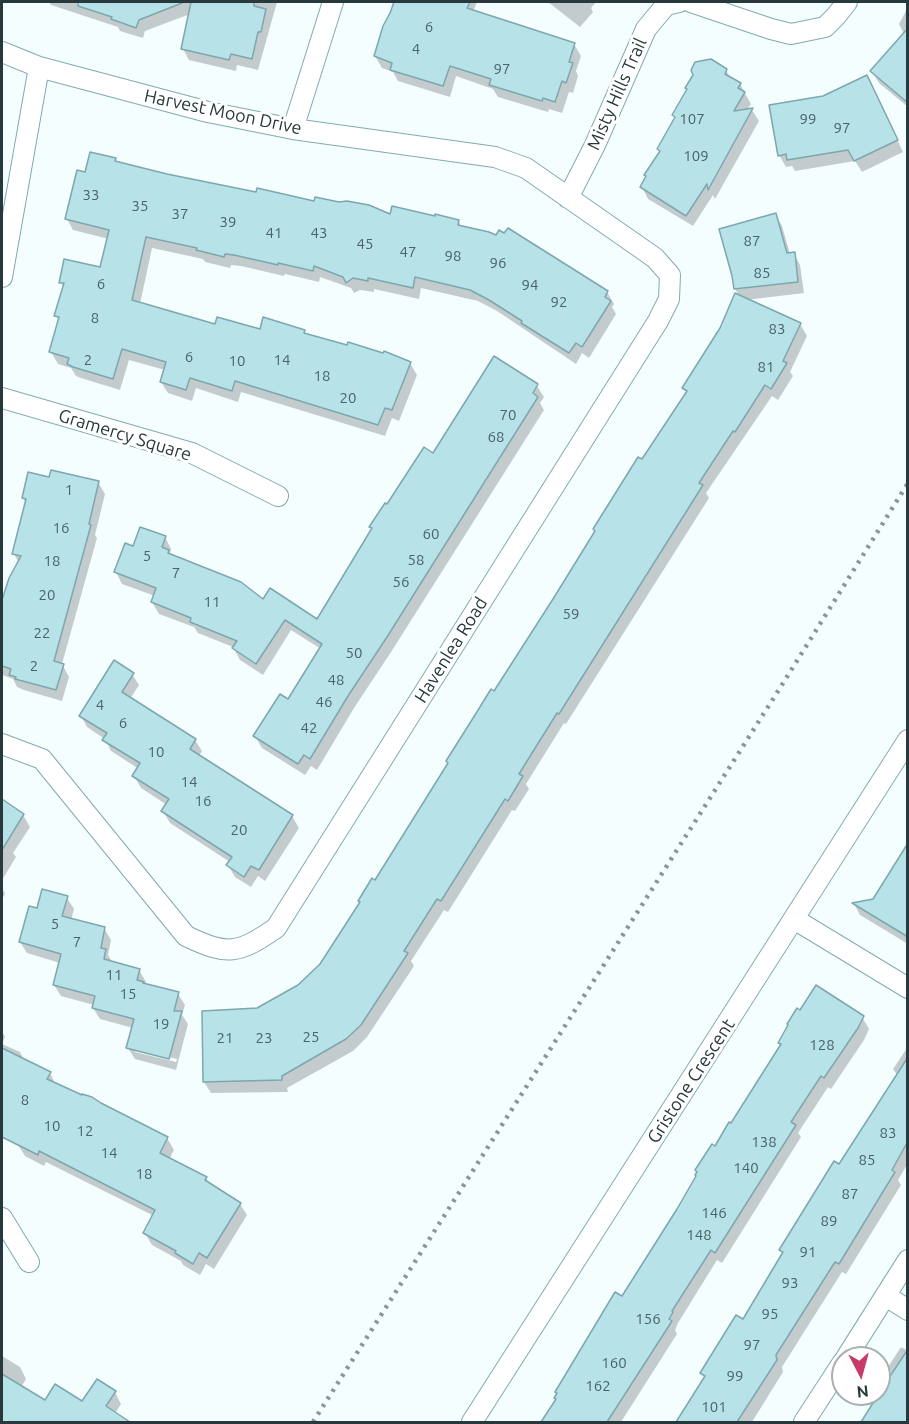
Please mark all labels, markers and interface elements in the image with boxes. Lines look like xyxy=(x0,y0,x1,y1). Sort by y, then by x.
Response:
house number: 6 xyxy=(425,18,433,36)
street label: Misty Hills Trail xyxy=(583,35,651,153)
house number: 4 xyxy=(412,40,420,58)
house number: 97 xyxy=(494,60,510,78)
street label: Harvest Moon Drive xyxy=(142,85,304,139)
house number: 107 xyxy=(679,110,705,128)
house number: 99 xyxy=(800,110,816,128)
house number: 97 xyxy=(834,119,850,137)
house number: 109 xyxy=(683,147,709,165)
house number: 33 xyxy=(83,186,99,204)
house number: 35 xyxy=(132,197,148,215)
house number: 37 xyxy=(172,205,188,223)
house number: 39 xyxy=(220,213,236,231)
house number: 41 xyxy=(266,224,282,242)
house number: 43 xyxy=(311,224,327,242)
house number: 87 xyxy=(744,232,760,250)
house number: 45 xyxy=(357,235,373,253)
house number: 47 xyxy=(400,243,416,261)
house number: 98 xyxy=(445,247,461,265)
house number: 96 xyxy=(490,254,506,272)
house number: 85 xyxy=(754,264,770,282)
house number: 6 xyxy=(97,275,105,293)
house number: 94 xyxy=(522,276,538,294)
house number: 92 xyxy=(551,293,567,311)
house number: 8 xyxy=(91,309,99,327)
house number: 83 xyxy=(769,320,785,338)
house number: 6 xyxy=(185,348,193,366)
house number: 2 xyxy=(84,351,92,369)
house number: 14 xyxy=(274,351,290,369)
house number: 10 xyxy=(229,352,245,370)
house number: 81 xyxy=(758,358,774,376)
house number: 18 xyxy=(314,367,330,385)
house number: 20 xyxy=(340,389,356,407)
street label: Gramercy Square xyxy=(56,405,194,465)
house number: 70 xyxy=(500,406,516,424)
house number: 68 xyxy=(488,428,504,446)
house number: 1 xyxy=(65,481,73,499)
house number: 16 xyxy=(53,519,69,537)
house number: 60 xyxy=(423,525,439,543)
house number: 5 xyxy=(143,547,151,565)
house number: 58 xyxy=(408,551,424,569)
house number: 18 xyxy=(44,552,60,570)
house number: 7 xyxy=(172,564,180,582)
house number: 56 xyxy=(393,573,409,591)
house number: 20 xyxy=(39,586,55,604)
house number: 11 xyxy=(204,593,220,611)
street label: Havenlea Road xyxy=(410,593,492,707)
house number: 59 xyxy=(563,605,579,623)
house number: 22 xyxy=(34,624,50,642)
house number: 50 xyxy=(346,644,362,662)
house number: 2 xyxy=(30,657,38,675)
house number: 48 xyxy=(328,671,344,689)
house number: 46 xyxy=(316,693,332,711)
house number: 4 xyxy=(96,696,104,714)
house number: 6 xyxy=(119,714,127,732)
house number: 42 xyxy=(301,719,317,737)
house number: 10 xyxy=(148,743,164,761)
house number: 14 xyxy=(181,773,197,791)
house number: 16 xyxy=(195,792,211,810)
house number: 20 xyxy=(231,821,247,839)
house number: 5 xyxy=(51,915,59,933)
house number: 7 xyxy=(73,933,81,951)
house number: 11 xyxy=(106,966,122,984)
house number: 15 xyxy=(120,985,136,1003)
house number: 19 xyxy=(153,1015,169,1033)
street label: Gristone Crescent xyxy=(643,1015,739,1147)
house number: 25 xyxy=(303,1028,319,1046)
house number: 21 xyxy=(217,1029,233,1047)
house number: 23 xyxy=(256,1029,272,1047)
house number: 128 xyxy=(809,1036,835,1054)
house number: 8 xyxy=(21,1091,29,1109)
house number: 10 xyxy=(44,1117,60,1135)
house number: 12 xyxy=(77,1122,93,1140)
house number: 83 xyxy=(880,1124,896,1142)
house number: 138 xyxy=(751,1133,777,1151)
house number: 14 xyxy=(101,1144,117,1162)
house number: 85 xyxy=(859,1151,875,1169)
house number: 140 xyxy=(733,1159,759,1177)
house number: 18 xyxy=(136,1165,152,1183)
house number: 87 xyxy=(842,1185,858,1203)
house number: 146 xyxy=(701,1204,727,1222)
house number: 89 xyxy=(821,1212,837,1230)
house number: 148 xyxy=(686,1226,712,1244)
house number: 91 xyxy=(800,1243,816,1261)
house number: 93 xyxy=(782,1274,798,1292)
house number: 95 xyxy=(762,1305,778,1323)
house number: 156 xyxy=(635,1310,661,1328)
house number: 97 xyxy=(744,1336,760,1354)
north arrow xyxy=(831,1346,891,1406)
house number: 160 xyxy=(601,1354,627,1372)
house number: 99 xyxy=(727,1367,743,1385)
house number: 162 xyxy=(585,1377,611,1395)
text: N xyxy=(856,1382,870,1401)
house number: 101 xyxy=(701,1398,727,1416)

